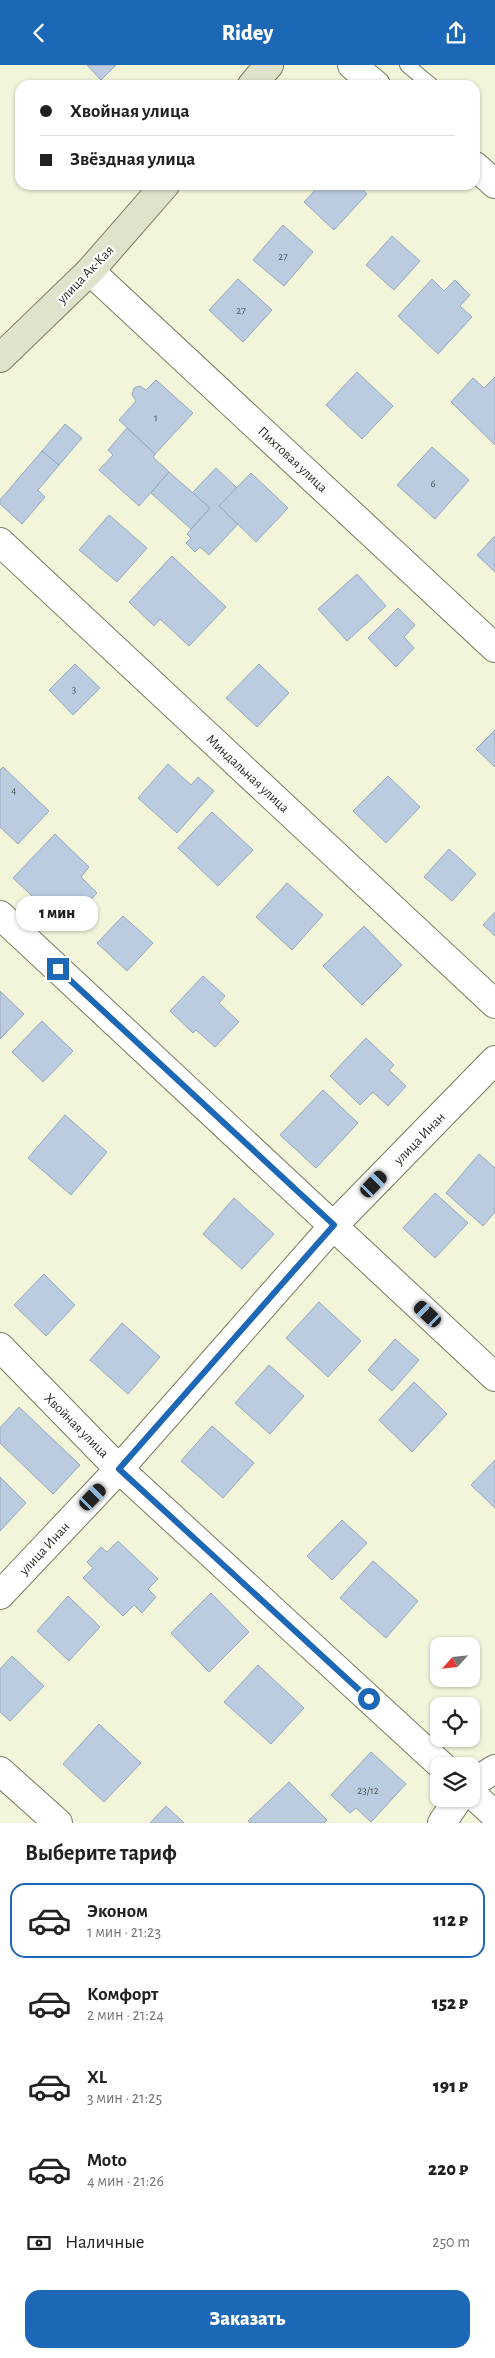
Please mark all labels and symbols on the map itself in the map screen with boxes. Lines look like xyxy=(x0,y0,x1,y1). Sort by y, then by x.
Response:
street label: улица Ак-Кая xyxy=(54,243,117,307)
house number: 27 xyxy=(278,251,288,262)
house number: 27 xyxy=(236,305,246,316)
house number: 1 xyxy=(154,412,158,423)
street label: Пихтовая улица xyxy=(255,424,330,496)
house number: 6 xyxy=(430,478,436,489)
house number: 3 xyxy=(72,684,77,695)
street label: Миндальная улица xyxy=(203,732,292,816)
house number: 4 xyxy=(11,785,17,796)
callout: 1 мин xyxy=(17,897,99,931)
route end xyxy=(47,958,69,980)
street label: улица Инан xyxy=(391,1110,448,1168)
car xyxy=(358,1168,389,1200)
car xyxy=(411,1298,444,1330)
street label: Хвойная улица xyxy=(41,1391,112,1461)
car xyxy=(77,1481,108,1513)
street label: улица Инан xyxy=(16,1520,73,1579)
north arrow xyxy=(430,1637,480,1687)
route start xyxy=(358,1688,380,1710)
house number: 23/12 xyxy=(357,1785,379,1796)

